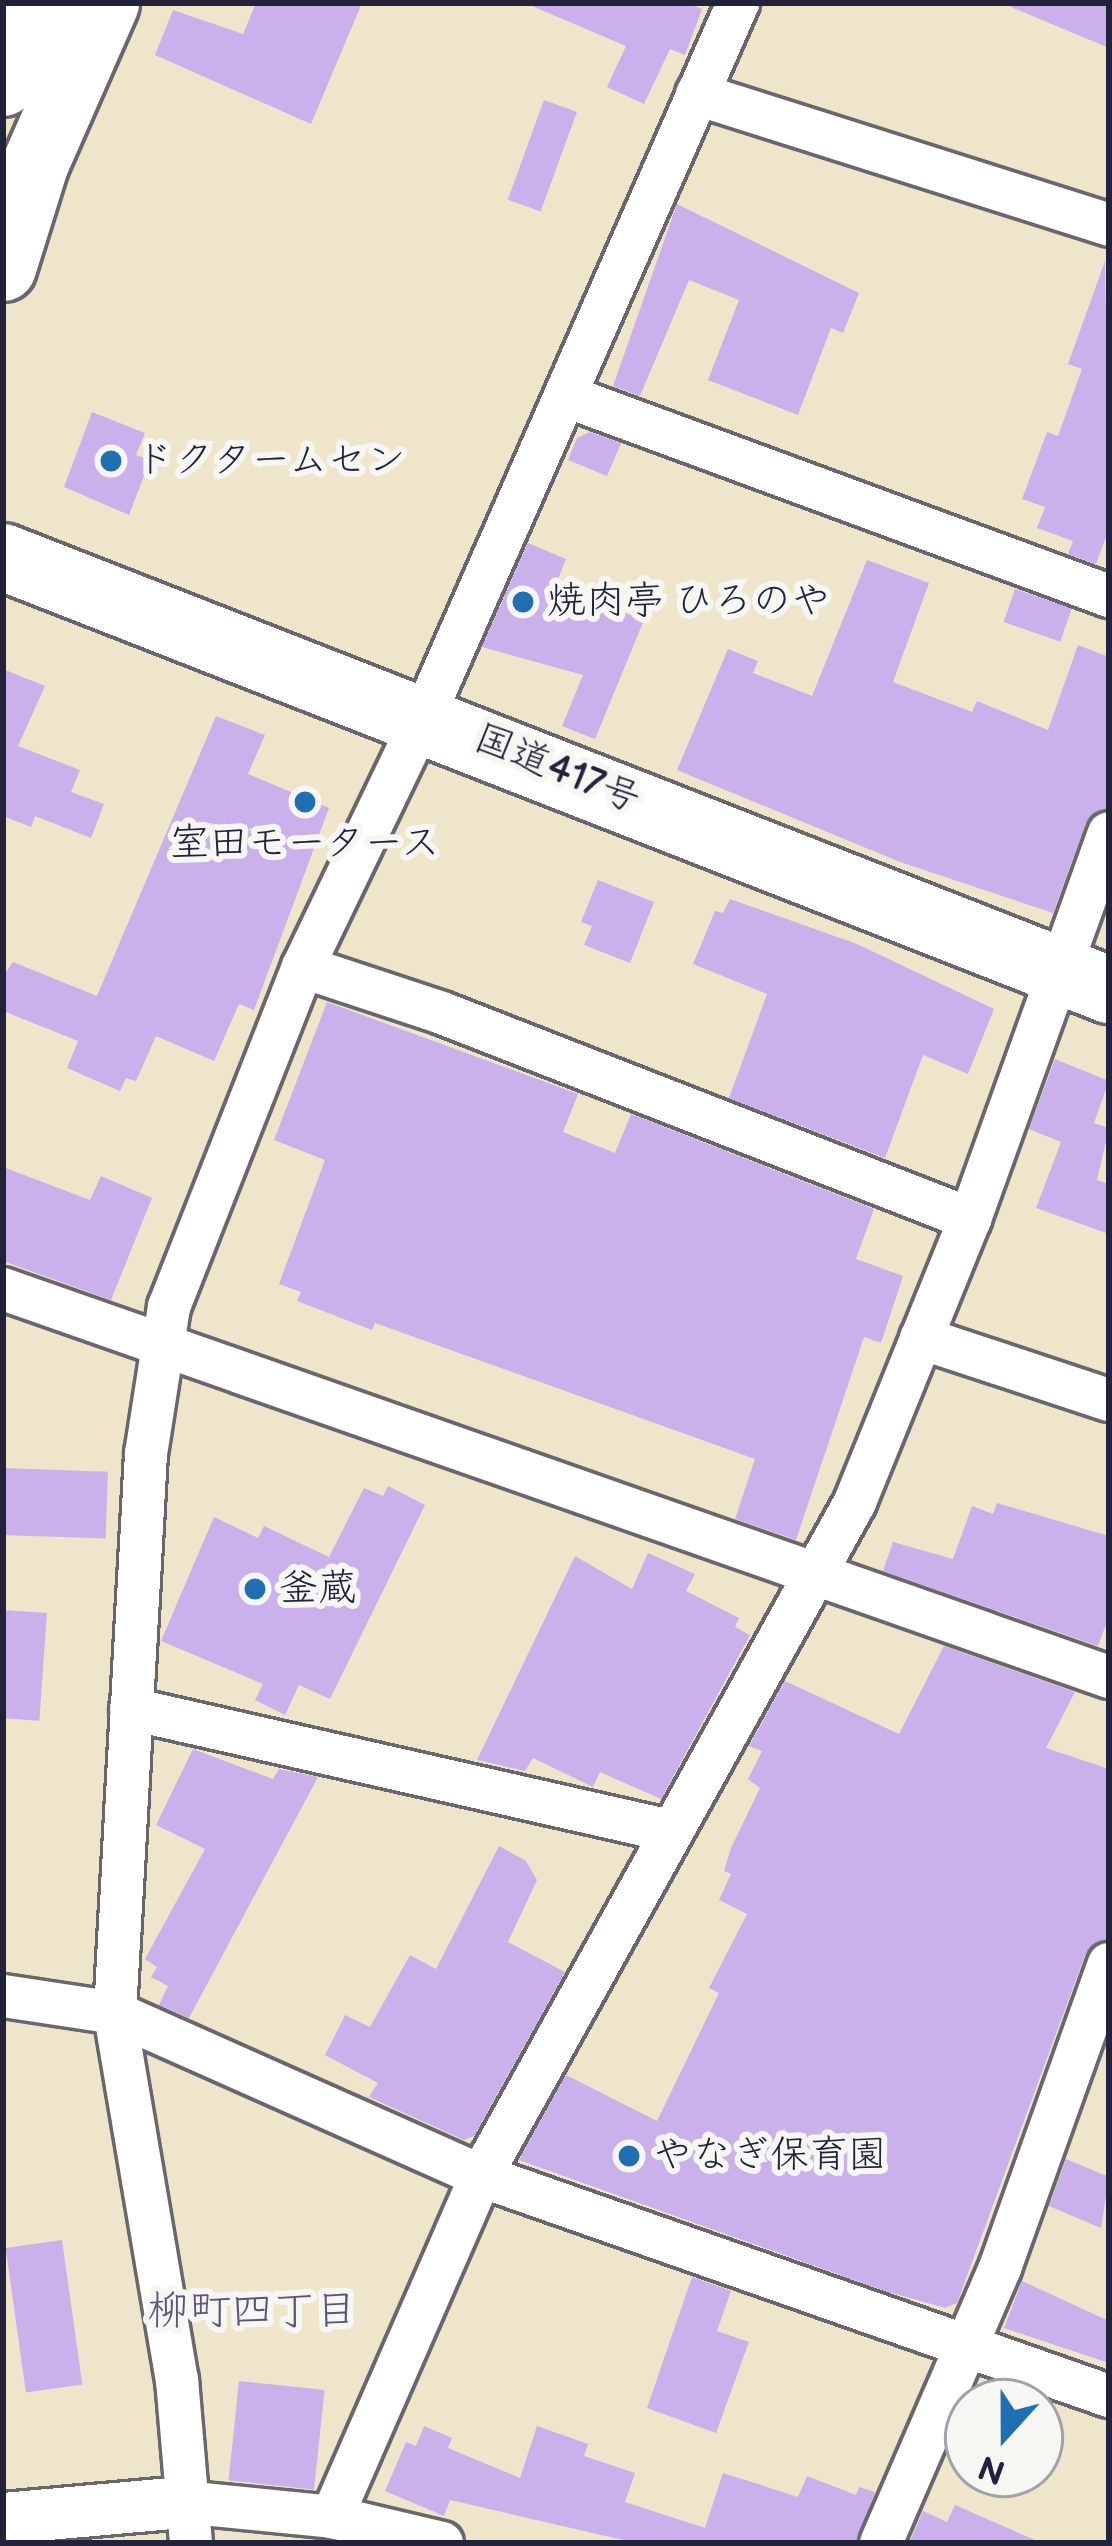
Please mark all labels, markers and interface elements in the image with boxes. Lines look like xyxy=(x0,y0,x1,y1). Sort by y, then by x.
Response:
place label: ドクタームセン xyxy=(135,438,408,484)
marker: ドクタームセン xyxy=(98,448,124,474)
place label: 焼肉亭 ひろのや xyxy=(547,579,831,625)
marker: 焼肉亭 ひろのや xyxy=(510,589,536,615)
street label: 国道417号 xyxy=(467,716,647,824)
marker: 室田モータース xyxy=(292,789,318,815)
place label: 室田モータース xyxy=(169,821,441,867)
place label: 釜蔵 xyxy=(279,1566,357,1612)
marker: 釜蔵 xyxy=(242,1576,268,1602)
place label: やなぎ保育園 xyxy=(653,2133,887,2179)
marker: やなぎ保育園 xyxy=(616,2143,642,2169)
district label: 柳町四丁目 xyxy=(147,2287,357,2337)
north arrow xyxy=(944,2378,1064,2498)
text: N xyxy=(973,2446,1011,2492)

